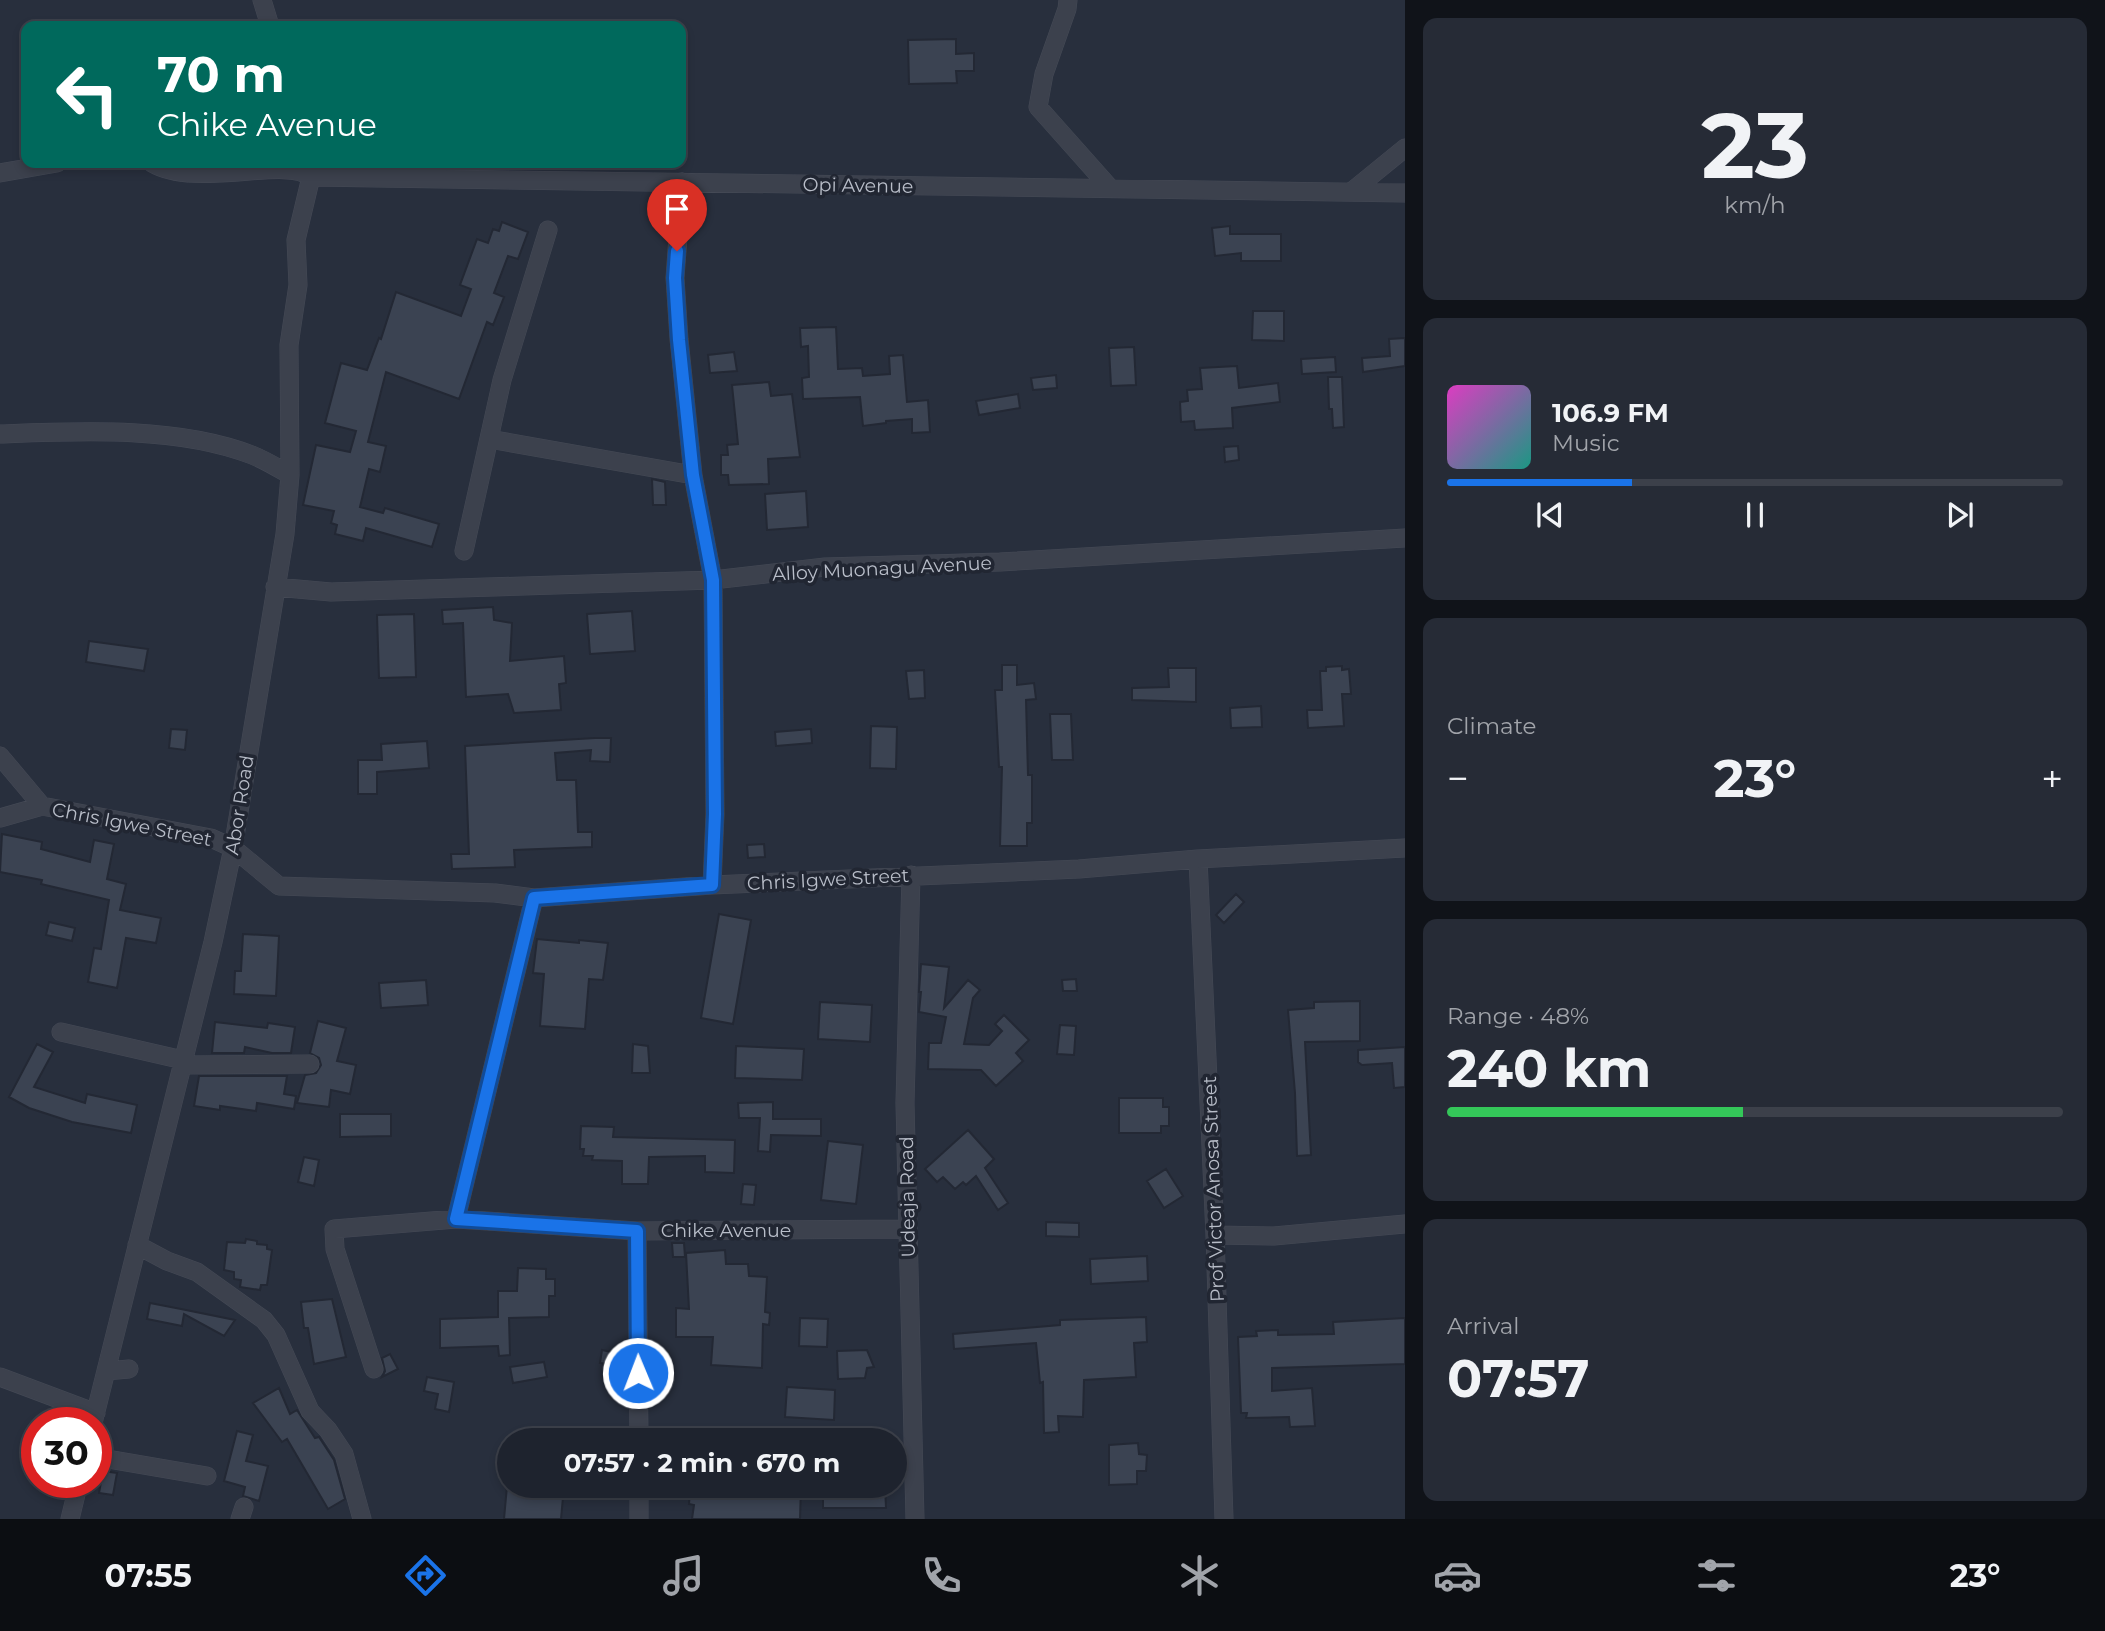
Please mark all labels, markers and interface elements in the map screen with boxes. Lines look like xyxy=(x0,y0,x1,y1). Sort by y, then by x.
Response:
text: 70 m xyxy=(157,45,285,104)
icon: left xyxy=(42,49,133,140)
text: 23 xyxy=(1701,90,1809,201)
text: Chike Avenue xyxy=(157,105,377,144)
street label: Opi Avenue xyxy=(802,173,913,198)
pin xyxy=(647,179,707,251)
icon: arrive xyxy=(658,190,696,228)
text: km/h xyxy=(1724,191,1786,219)
text: 106.9 FM xyxy=(1552,397,1669,429)
text: Music xyxy=(1552,429,1620,457)
icon: previous xyxy=(1531,496,1569,534)
icon: pause xyxy=(1736,496,1774,534)
icon: next xyxy=(1941,496,1979,534)
street label: Alloy Muonagu Avenue xyxy=(772,551,993,586)
text: Climate xyxy=(1447,712,1536,740)
text: 23° xyxy=(1714,747,1796,810)
street label: Abor Road xyxy=(220,754,259,857)
text: − xyxy=(1447,755,1469,802)
text: + xyxy=(2041,755,2063,802)
street label: Chris Igwe Street xyxy=(50,798,214,851)
street label: Chris Igwe Street xyxy=(746,864,910,895)
text: Range · 48% xyxy=(1447,1002,1589,1030)
text: 240 km xyxy=(1447,1037,1651,1100)
street label: Prof Victor Anosa Street xyxy=(1198,1075,1229,1302)
street label: Udeaja Road xyxy=(895,1136,920,1258)
street label: Chike Avenue xyxy=(661,1219,791,1242)
text: Arrival xyxy=(1447,1312,1520,1340)
position arrow xyxy=(601,1336,675,1410)
text: 07:57 xyxy=(1447,1347,1590,1410)
speed limit sign: 30 xyxy=(21,1407,112,1498)
text: 07:57 · 2 min · 670 m xyxy=(564,1447,840,1479)
icon: directions xyxy=(401,1551,450,1600)
icon: music xyxy=(659,1551,708,1600)
icon: phone xyxy=(917,1551,966,1600)
icon: climate xyxy=(1175,1551,1224,1600)
icon: car xyxy=(1433,1551,1482,1600)
icon: filters xyxy=(1692,1551,1741,1600)
text: 07:55 xyxy=(105,1556,192,1595)
text: 23° xyxy=(1950,1556,2000,1595)

